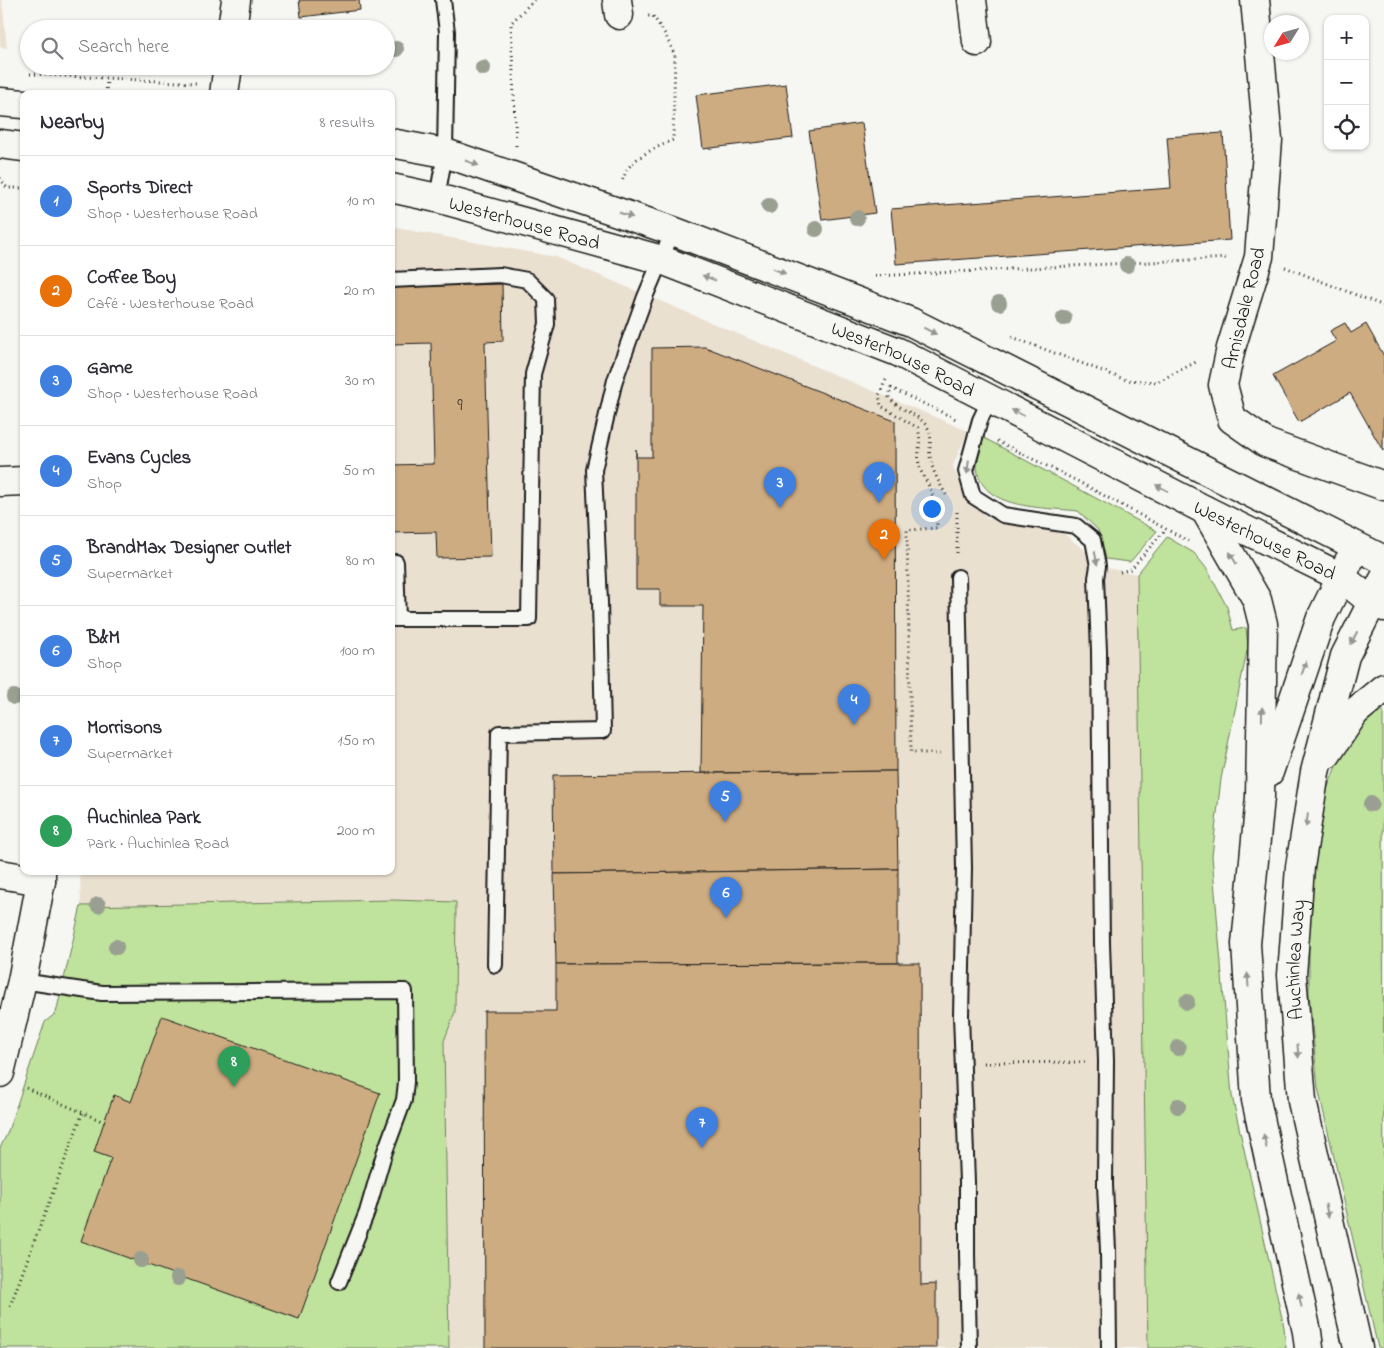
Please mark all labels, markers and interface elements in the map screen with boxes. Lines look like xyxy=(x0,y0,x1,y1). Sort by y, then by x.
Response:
north arrow xyxy=(1264,15,1309,60)
map controls xyxy=(1324,15,1369,150)
button: + xyxy=(1324,15,1369,60)
search box xyxy=(20,20,395,75)
icon: search xyxy=(38,34,66,62)
text: Search here xyxy=(78,34,169,61)
button: − xyxy=(1324,60,1369,105)
button: locate xyxy=(1324,105,1369,150)
text: Nearby xyxy=(40,108,104,138)
text: 8 results xyxy=(319,111,375,135)
one-way arrow xyxy=(465,159,480,167)
text: Sports Direct xyxy=(87,175,193,202)
text: 1 xyxy=(53,189,59,213)
text: 10 m xyxy=(347,189,375,213)
street label: Westerhouse Road xyxy=(445,190,603,259)
text: Shop · Westerhouse Road xyxy=(87,202,258,226)
one-way arrow xyxy=(619,212,634,219)
street label: Arnisdale Road xyxy=(1216,244,1275,373)
text: Coffee Boy xyxy=(87,265,176,292)
one-way arrow xyxy=(771,268,786,275)
one-way arrow xyxy=(701,274,716,282)
text: 2 xyxy=(52,279,60,303)
text: 20 m xyxy=(344,279,375,303)
text: Café · Westerhouse Road xyxy=(87,292,254,316)
street label: Westerhouse Road xyxy=(826,315,979,406)
one-way arrow xyxy=(922,327,937,335)
text: Game xyxy=(87,355,132,382)
text: 3 xyxy=(53,369,59,393)
text: 30 m xyxy=(345,369,375,393)
text: Shop · Westerhouse Road xyxy=(87,382,258,406)
house number: 9 xyxy=(457,393,463,419)
one-way arrow xyxy=(1010,409,1025,417)
text: Evans Cycles xyxy=(87,445,191,472)
text: 4 xyxy=(53,459,59,483)
text: 50 m xyxy=(343,459,375,483)
one-way arrow xyxy=(964,459,972,475)
pin: 1 xyxy=(863,462,895,503)
pin: 3 xyxy=(764,467,796,508)
text: Shop xyxy=(87,472,122,496)
one-way arrow xyxy=(1155,484,1169,492)
street label: Westerhouse Road xyxy=(1188,494,1340,589)
your location xyxy=(919,496,945,522)
pin: 2 xyxy=(868,519,900,560)
text: BrandMax Designer Outlet xyxy=(87,535,291,562)
text: 5 xyxy=(51,549,61,573)
text: 80 m xyxy=(346,549,375,573)
one-way arrow xyxy=(1092,550,1100,566)
one-way arrow xyxy=(1229,551,1237,566)
text: Supermarket xyxy=(87,562,173,586)
text: B&M xyxy=(87,625,120,652)
one-way arrow xyxy=(1350,631,1358,645)
text: 6 xyxy=(52,639,60,663)
text: 100 m xyxy=(340,639,375,663)
text: Shop xyxy=(87,652,122,676)
one-way arrow xyxy=(1300,661,1308,676)
pin: 4 xyxy=(838,684,870,725)
one-way arrow xyxy=(1258,705,1266,721)
text: Morrisons xyxy=(87,715,162,742)
text: 7 xyxy=(53,729,59,753)
text: 150 m xyxy=(337,729,375,753)
text: Supermarket xyxy=(87,742,173,766)
pin: 5 xyxy=(709,781,741,822)
text: Auchinlea Park xyxy=(87,805,201,832)
one-way arrow xyxy=(1303,812,1311,828)
text: 8 xyxy=(53,819,59,843)
text: 200 m xyxy=(337,819,375,843)
text: Park · Auchinlea Road xyxy=(87,832,229,856)
pin: 6 xyxy=(710,877,742,918)
street label: Auchinlea Way xyxy=(1280,898,1315,1021)
one-way arrow xyxy=(1244,972,1252,988)
one-way arrow xyxy=(1294,1044,1302,1060)
pin: 8 xyxy=(218,1046,250,1087)
pin: 7 xyxy=(686,1107,718,1148)
one-way arrow xyxy=(1261,1134,1269,1149)
one-way arrow xyxy=(1323,1203,1331,1218)
one-way arrow xyxy=(1296,1293,1304,1308)

